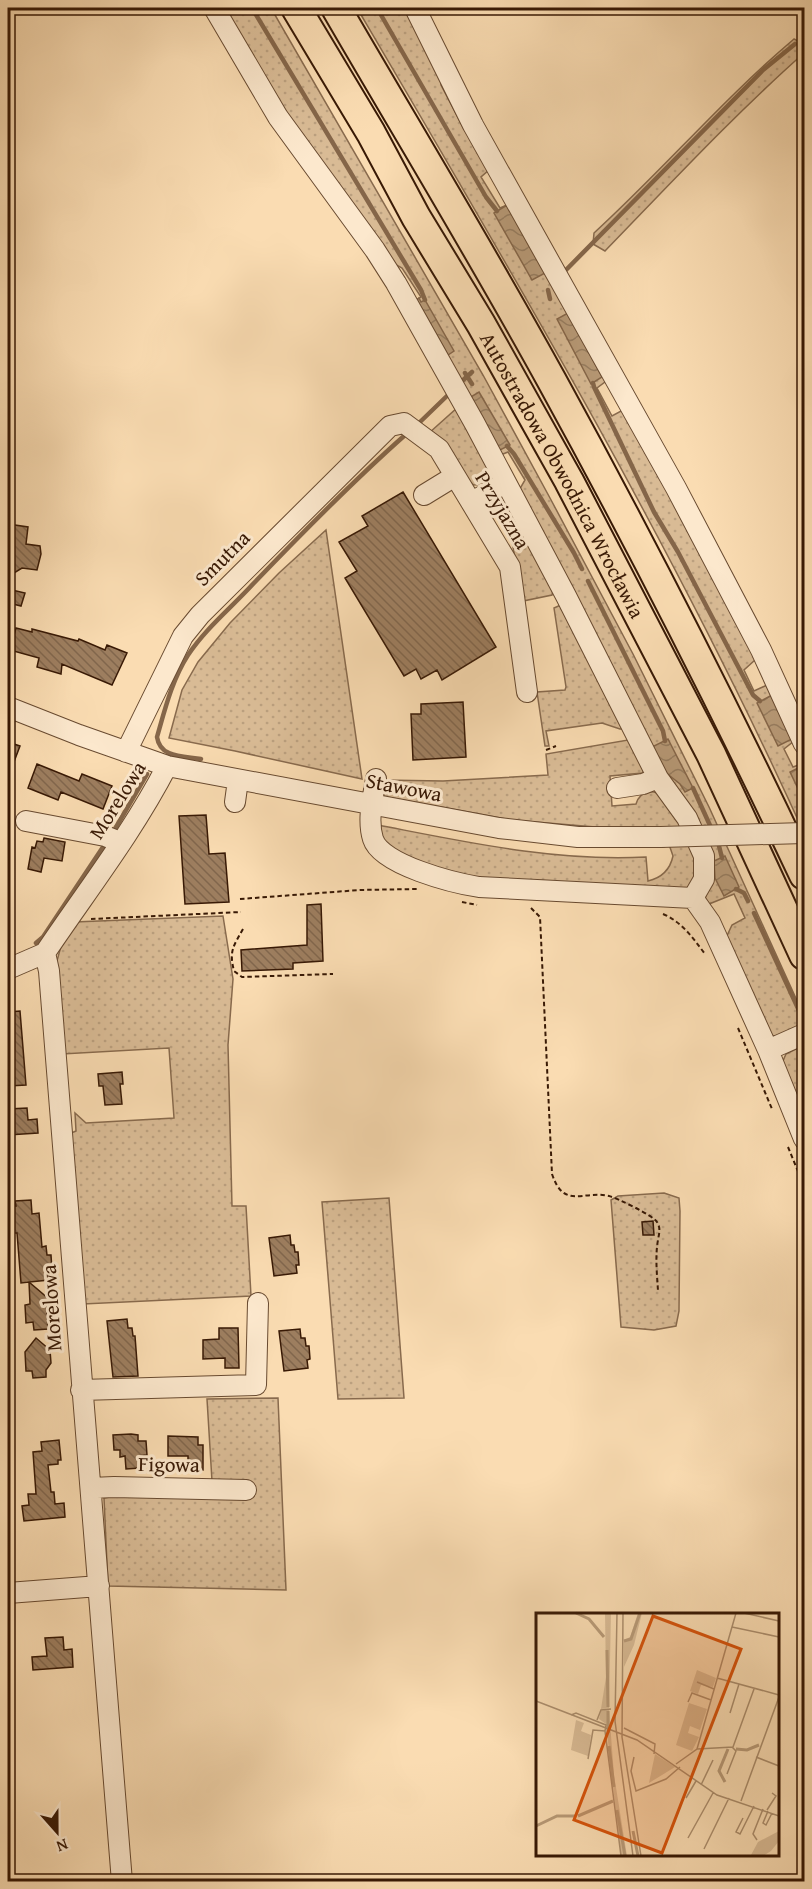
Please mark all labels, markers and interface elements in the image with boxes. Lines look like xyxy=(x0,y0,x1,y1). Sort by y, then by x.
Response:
street label: Autostradowa Obwodnica Wrocławia xyxy=(473,326,653,624)
street label: Przyjazna xyxy=(468,465,538,555)
street label: Smutna xyxy=(187,523,257,593)
street label: Morelowa xyxy=(81,755,153,845)
street label: Stawowa xyxy=(363,764,445,810)
street label: Morelowa xyxy=(33,1263,69,1352)
street label: Figowa xyxy=(138,1448,200,1480)
inset map xyxy=(536,1613,779,1856)
north arrow xyxy=(27,1802,87,1862)
text: N xyxy=(53,1833,72,1859)

